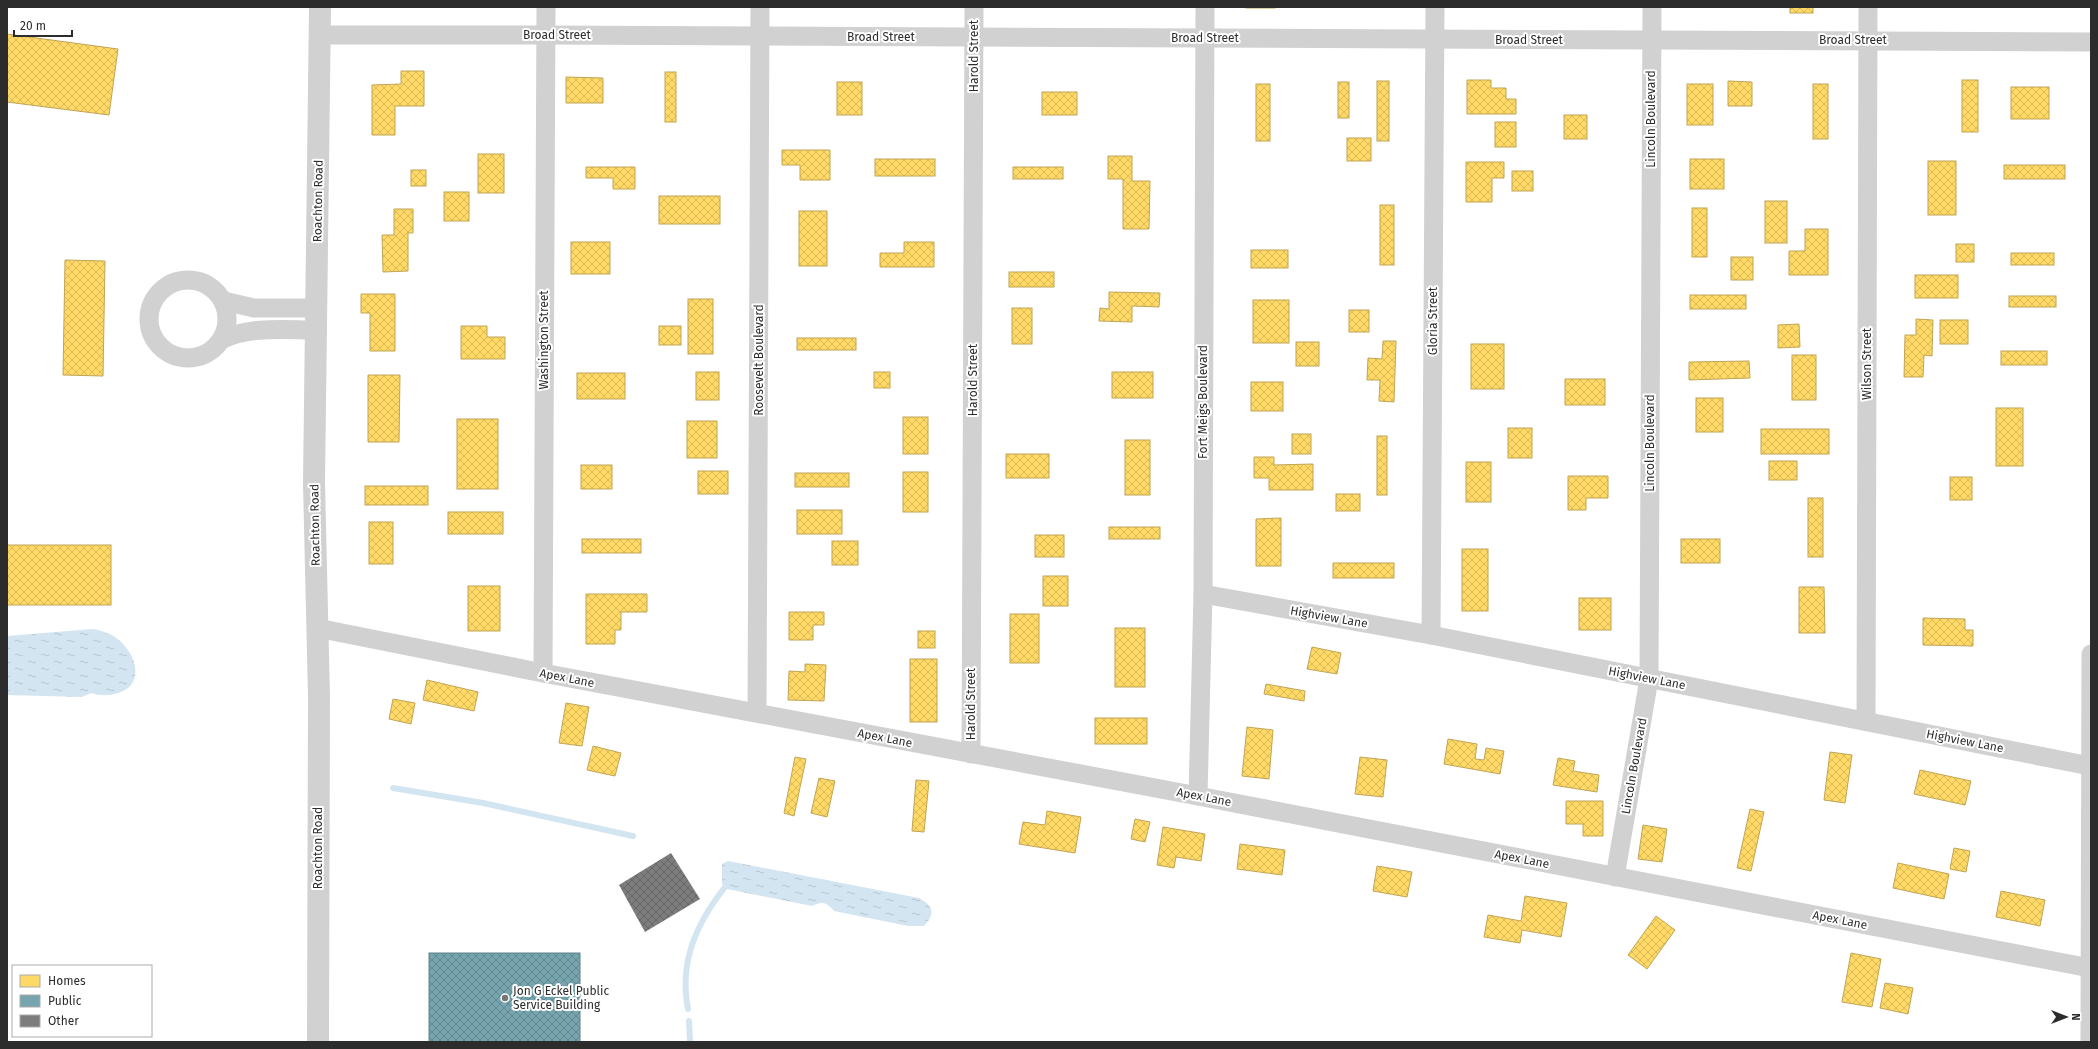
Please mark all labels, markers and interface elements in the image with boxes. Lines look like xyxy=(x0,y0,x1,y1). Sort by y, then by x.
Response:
scale bar xyxy=(14,12,72,38)
text: 20 m xyxy=(20,19,46,33)
street label: Harold Street xyxy=(967,19,981,92)
street label: Broad Street xyxy=(523,28,592,42)
street label: Broad Street xyxy=(847,30,916,44)
street label: Broad Street xyxy=(1171,31,1240,45)
street label: Broad Street xyxy=(1495,33,1564,47)
street label: Broad Street xyxy=(1819,33,1888,47)
street label: Lincoln Boulevard xyxy=(1644,70,1658,168)
street label: Roachton Road xyxy=(310,160,326,242)
street label: Gloria Street xyxy=(1426,286,1440,355)
street label: Washington Street xyxy=(537,290,551,390)
street label: Roosevelt Boulevard xyxy=(752,304,766,416)
street label: Wilson Street xyxy=(1860,327,1874,400)
street label: Harold Street xyxy=(966,343,980,416)
street label: Fort Meigs Boulevard xyxy=(1196,345,1210,459)
street label: Lincoln Boulevard xyxy=(1643,394,1657,492)
street label: Roachton Road xyxy=(307,484,323,566)
street label: Highview Lane xyxy=(1289,603,1369,631)
street label: Highview Lane xyxy=(1607,664,1687,692)
street label: Apex Lane xyxy=(538,666,596,690)
street label: Harold Street xyxy=(964,667,978,740)
street label: Lincoln Boulevard xyxy=(1619,717,1649,815)
street label: Apex Lane xyxy=(856,726,914,750)
street label: Highview Lane xyxy=(1925,727,2005,755)
street label: Apex Lane xyxy=(1175,785,1233,809)
street label: Roachton Road xyxy=(311,807,325,889)
street label: Apex Lane xyxy=(1493,847,1551,871)
street label: Apex Lane xyxy=(1811,908,1869,932)
legend xyxy=(12,965,152,1037)
text: Homes xyxy=(48,974,86,988)
place label: Jon G Eckel Public Service Building xyxy=(513,984,609,1012)
marker: Jon G Eckel Public Service Building xyxy=(500,993,510,1003)
text: Public xyxy=(48,994,82,1008)
north arrow xyxy=(2046,997,2086,1037)
text: N xyxy=(2069,1013,2082,1021)
text: Other xyxy=(48,1014,79,1028)

